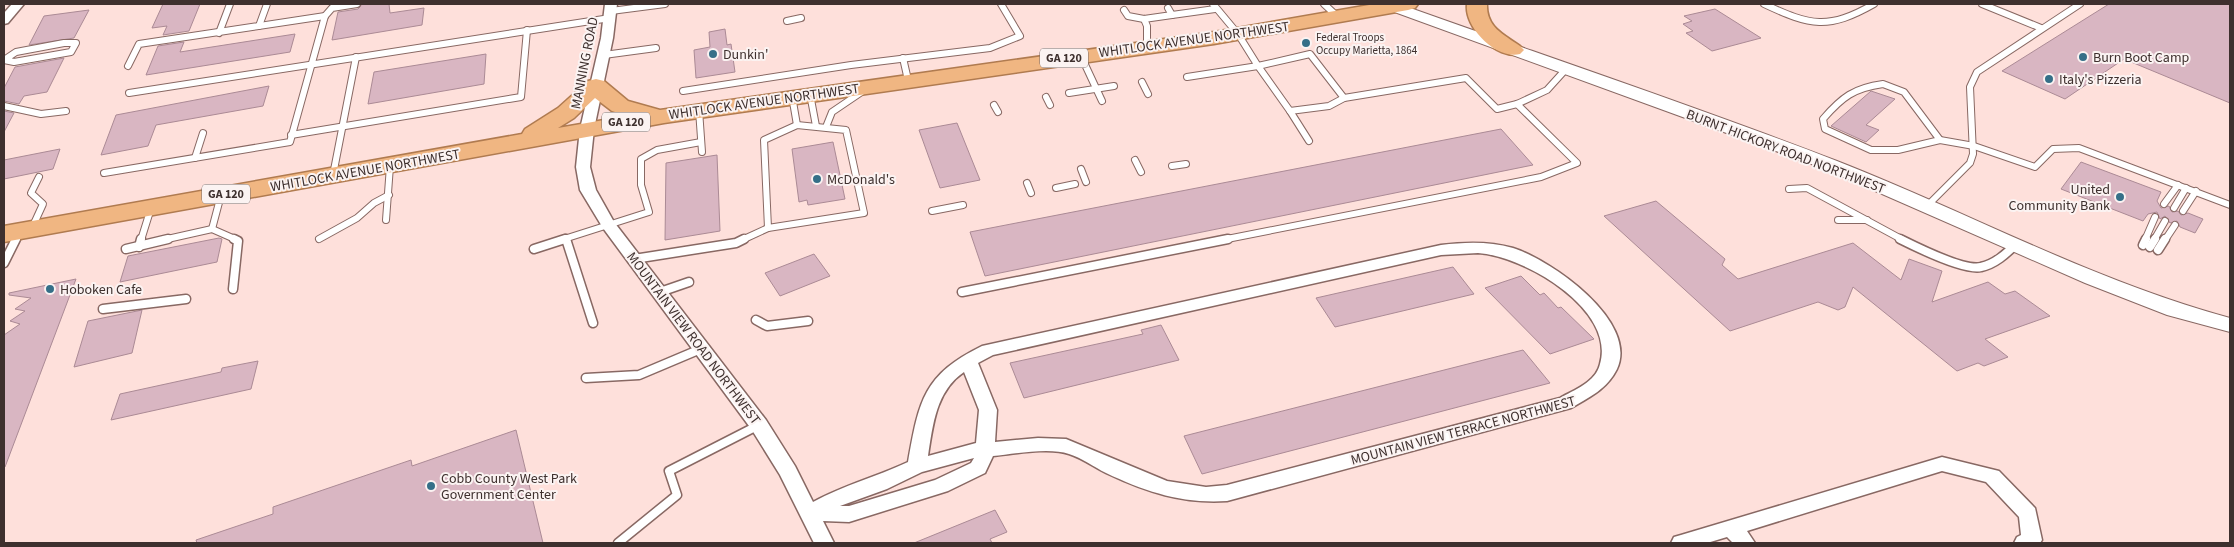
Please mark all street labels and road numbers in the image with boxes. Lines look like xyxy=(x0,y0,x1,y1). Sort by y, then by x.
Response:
street label: MANNING ROAD xyxy=(566,15,604,111)
street label: WHITLOCK AVENUE NORTHWEST xyxy=(1098,17,1291,63)
road number: GA 120 xyxy=(1040,48,1088,68)
street label: WHITLOCK AVENUE NORTHWEST xyxy=(668,79,861,125)
street label: BURNT HICKORY ROAD NORTHWEST xyxy=(1683,105,1889,199)
road number: GA 120 xyxy=(602,112,650,132)
street label: WHITLOCK AVENUE NORTHWEST xyxy=(269,144,462,198)
road number: GA 120 xyxy=(202,184,250,203)
street label: MOUNTAIN VIEW ROAD NORTHWEST xyxy=(622,248,765,430)
street label: MOUNTAIN VIEW TERRACE NORTHWEST xyxy=(1349,391,1578,471)

